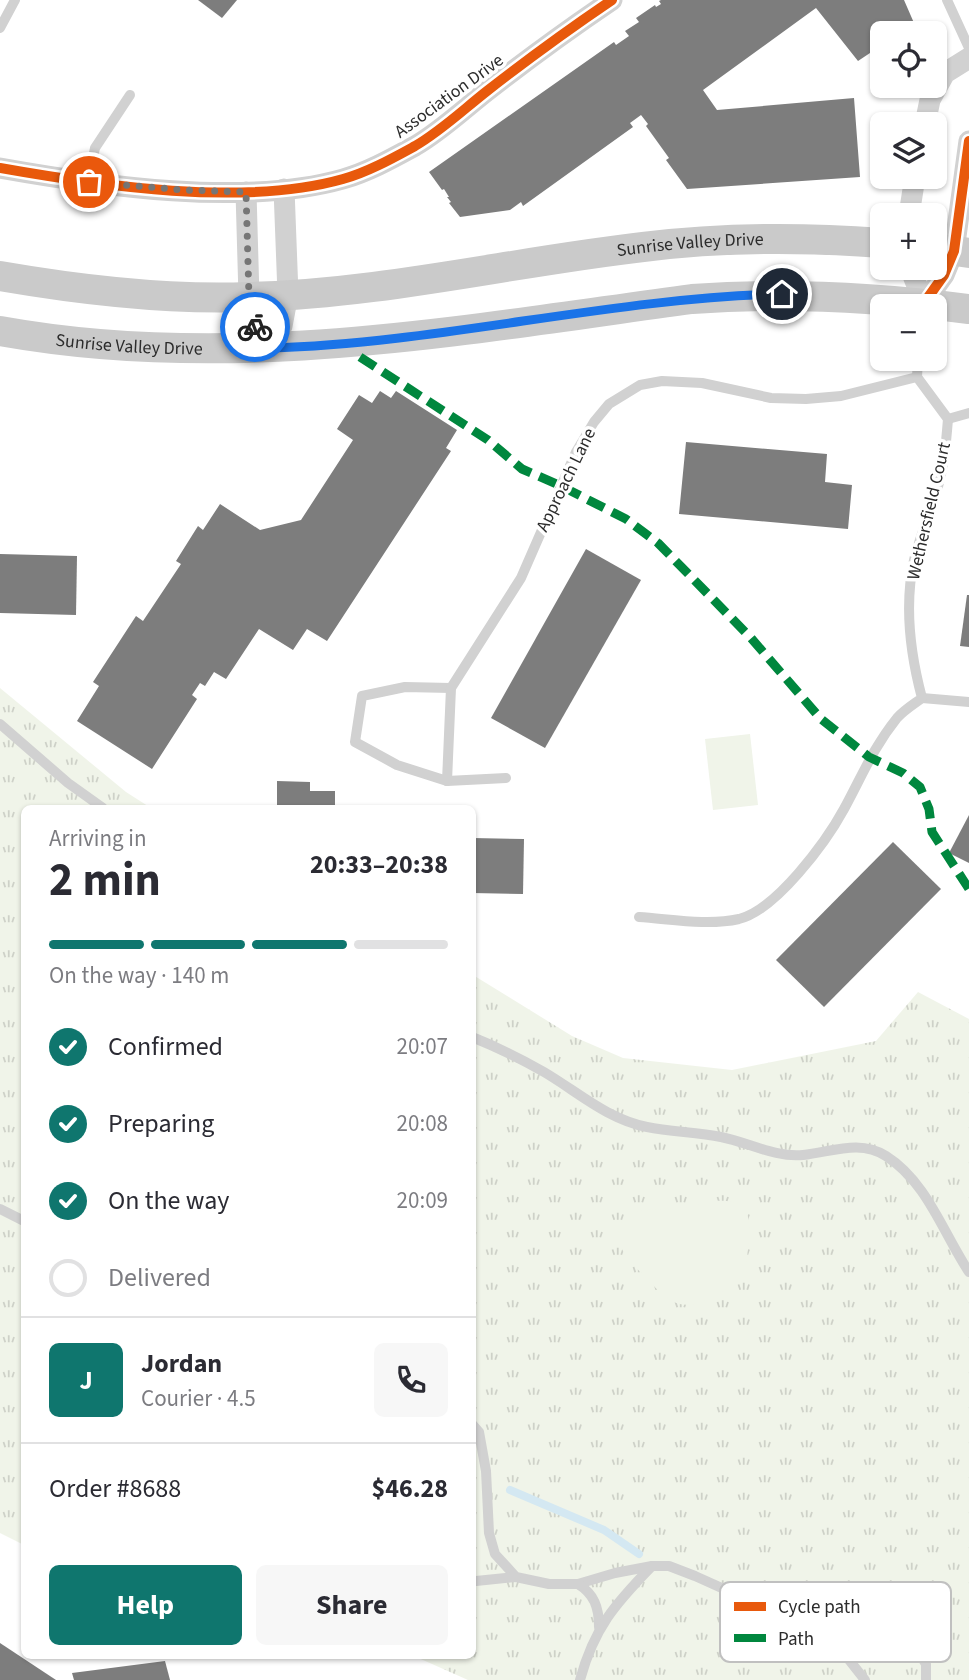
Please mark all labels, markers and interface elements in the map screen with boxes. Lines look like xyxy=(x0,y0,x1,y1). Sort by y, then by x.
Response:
map controls xyxy=(870,21,947,371)
button: locate xyxy=(870,21,947,98)
street label: Association Drive xyxy=(389,48,509,144)
button: layers xyxy=(870,112,947,189)
pin xyxy=(59,152,119,212)
icon: bag xyxy=(70,163,108,201)
button: + xyxy=(870,203,947,280)
street label: Sunrise Valley Drive xyxy=(615,226,764,263)
pin xyxy=(752,264,812,324)
icon: home xyxy=(763,275,801,313)
courier xyxy=(220,292,290,362)
button: − xyxy=(870,294,947,371)
icon: bike xyxy=(236,308,274,346)
street label: Sunrise Valley Drive xyxy=(54,327,203,361)
street label: Approach Lane xyxy=(530,424,602,536)
street label: Wethersfield Court xyxy=(901,440,957,582)
text: Arriving in xyxy=(49,822,147,855)
text: 20:33–20:38 xyxy=(310,846,448,883)
text: 2 min xyxy=(49,848,161,913)
text: On the way · 140 m xyxy=(49,959,229,992)
icon: check xyxy=(49,1028,87,1066)
text: Confirmed xyxy=(108,1028,223,1065)
text: 20:07 xyxy=(397,1030,448,1063)
icon: check xyxy=(49,1105,87,1143)
text: Preparing xyxy=(108,1105,214,1142)
text: 20:08 xyxy=(397,1107,448,1140)
icon: check xyxy=(49,1182,87,1220)
text: On the way xyxy=(108,1182,229,1219)
text: 20:09 xyxy=(397,1184,448,1217)
text: Delivered xyxy=(108,1259,211,1296)
button: phone xyxy=(374,1343,448,1417)
text: Jordan xyxy=(141,1345,222,1382)
text: J xyxy=(79,1362,93,1399)
text: Courier · 4.5 xyxy=(141,1382,256,1415)
text: Order #8688 xyxy=(49,1470,181,1507)
text: $46.28 xyxy=(372,1470,448,1507)
button: Help xyxy=(49,1565,242,1645)
button: Share xyxy=(256,1565,448,1645)
legend xyxy=(720,1582,951,1662)
text: Cycle path xyxy=(778,1594,860,1621)
text: Path xyxy=(778,1626,814,1653)

